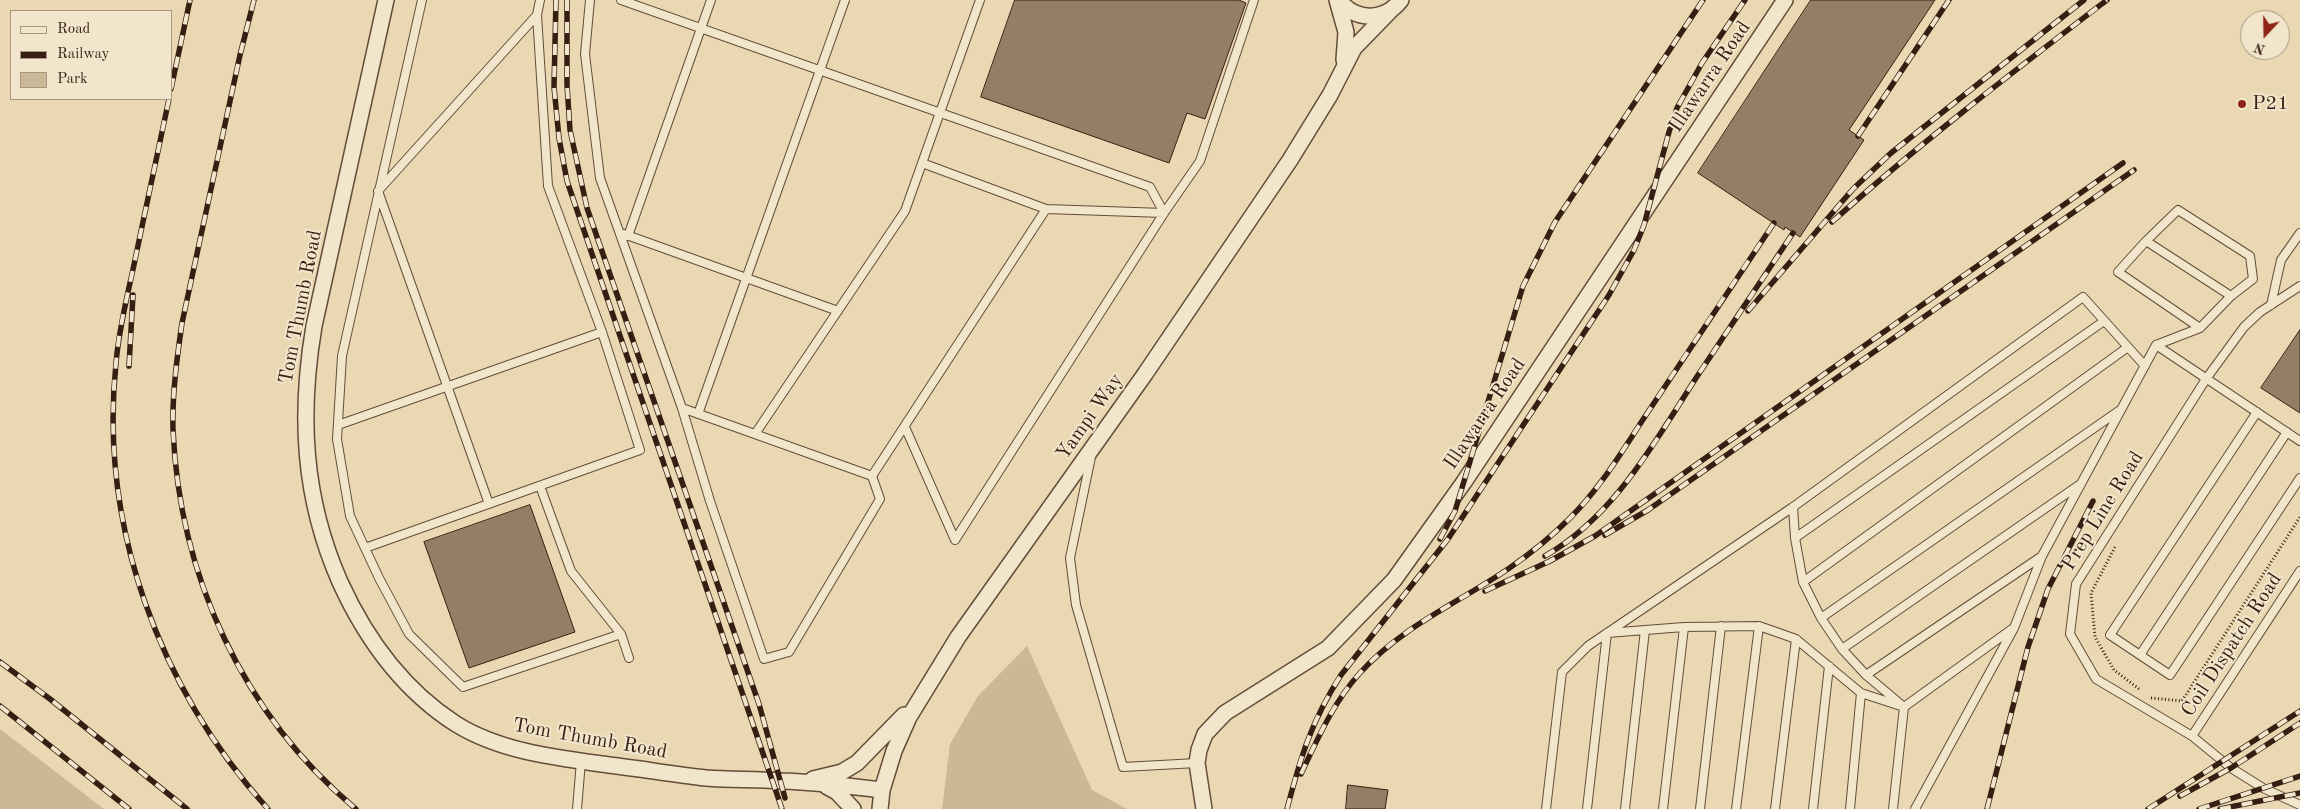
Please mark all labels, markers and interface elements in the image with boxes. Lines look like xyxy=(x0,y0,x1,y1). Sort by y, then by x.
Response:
legend xyxy=(10,10,172,100)
north arrow xyxy=(2240,10,2290,60)
street label: Illawarra Road xyxy=(1664,17,1756,137)
text: Road xyxy=(57,22,90,37)
text: N xyxy=(2252,40,2267,57)
text: Railway xyxy=(57,47,110,62)
text: Park xyxy=(57,72,88,87)
place label: P21 xyxy=(2252,92,2289,116)
marker: P21 xyxy=(2236,98,2248,110)
street label: Tom Thumb Road xyxy=(274,228,328,386)
street label: Illawarra Road xyxy=(1439,354,1531,474)
street label: Yampi Way xyxy=(1051,369,1129,465)
street label: Prep Line Road xyxy=(2057,447,2149,575)
street label: Coil Dispatch Road xyxy=(2177,569,2287,721)
street label: Tom Thumb Road xyxy=(511,714,669,764)

